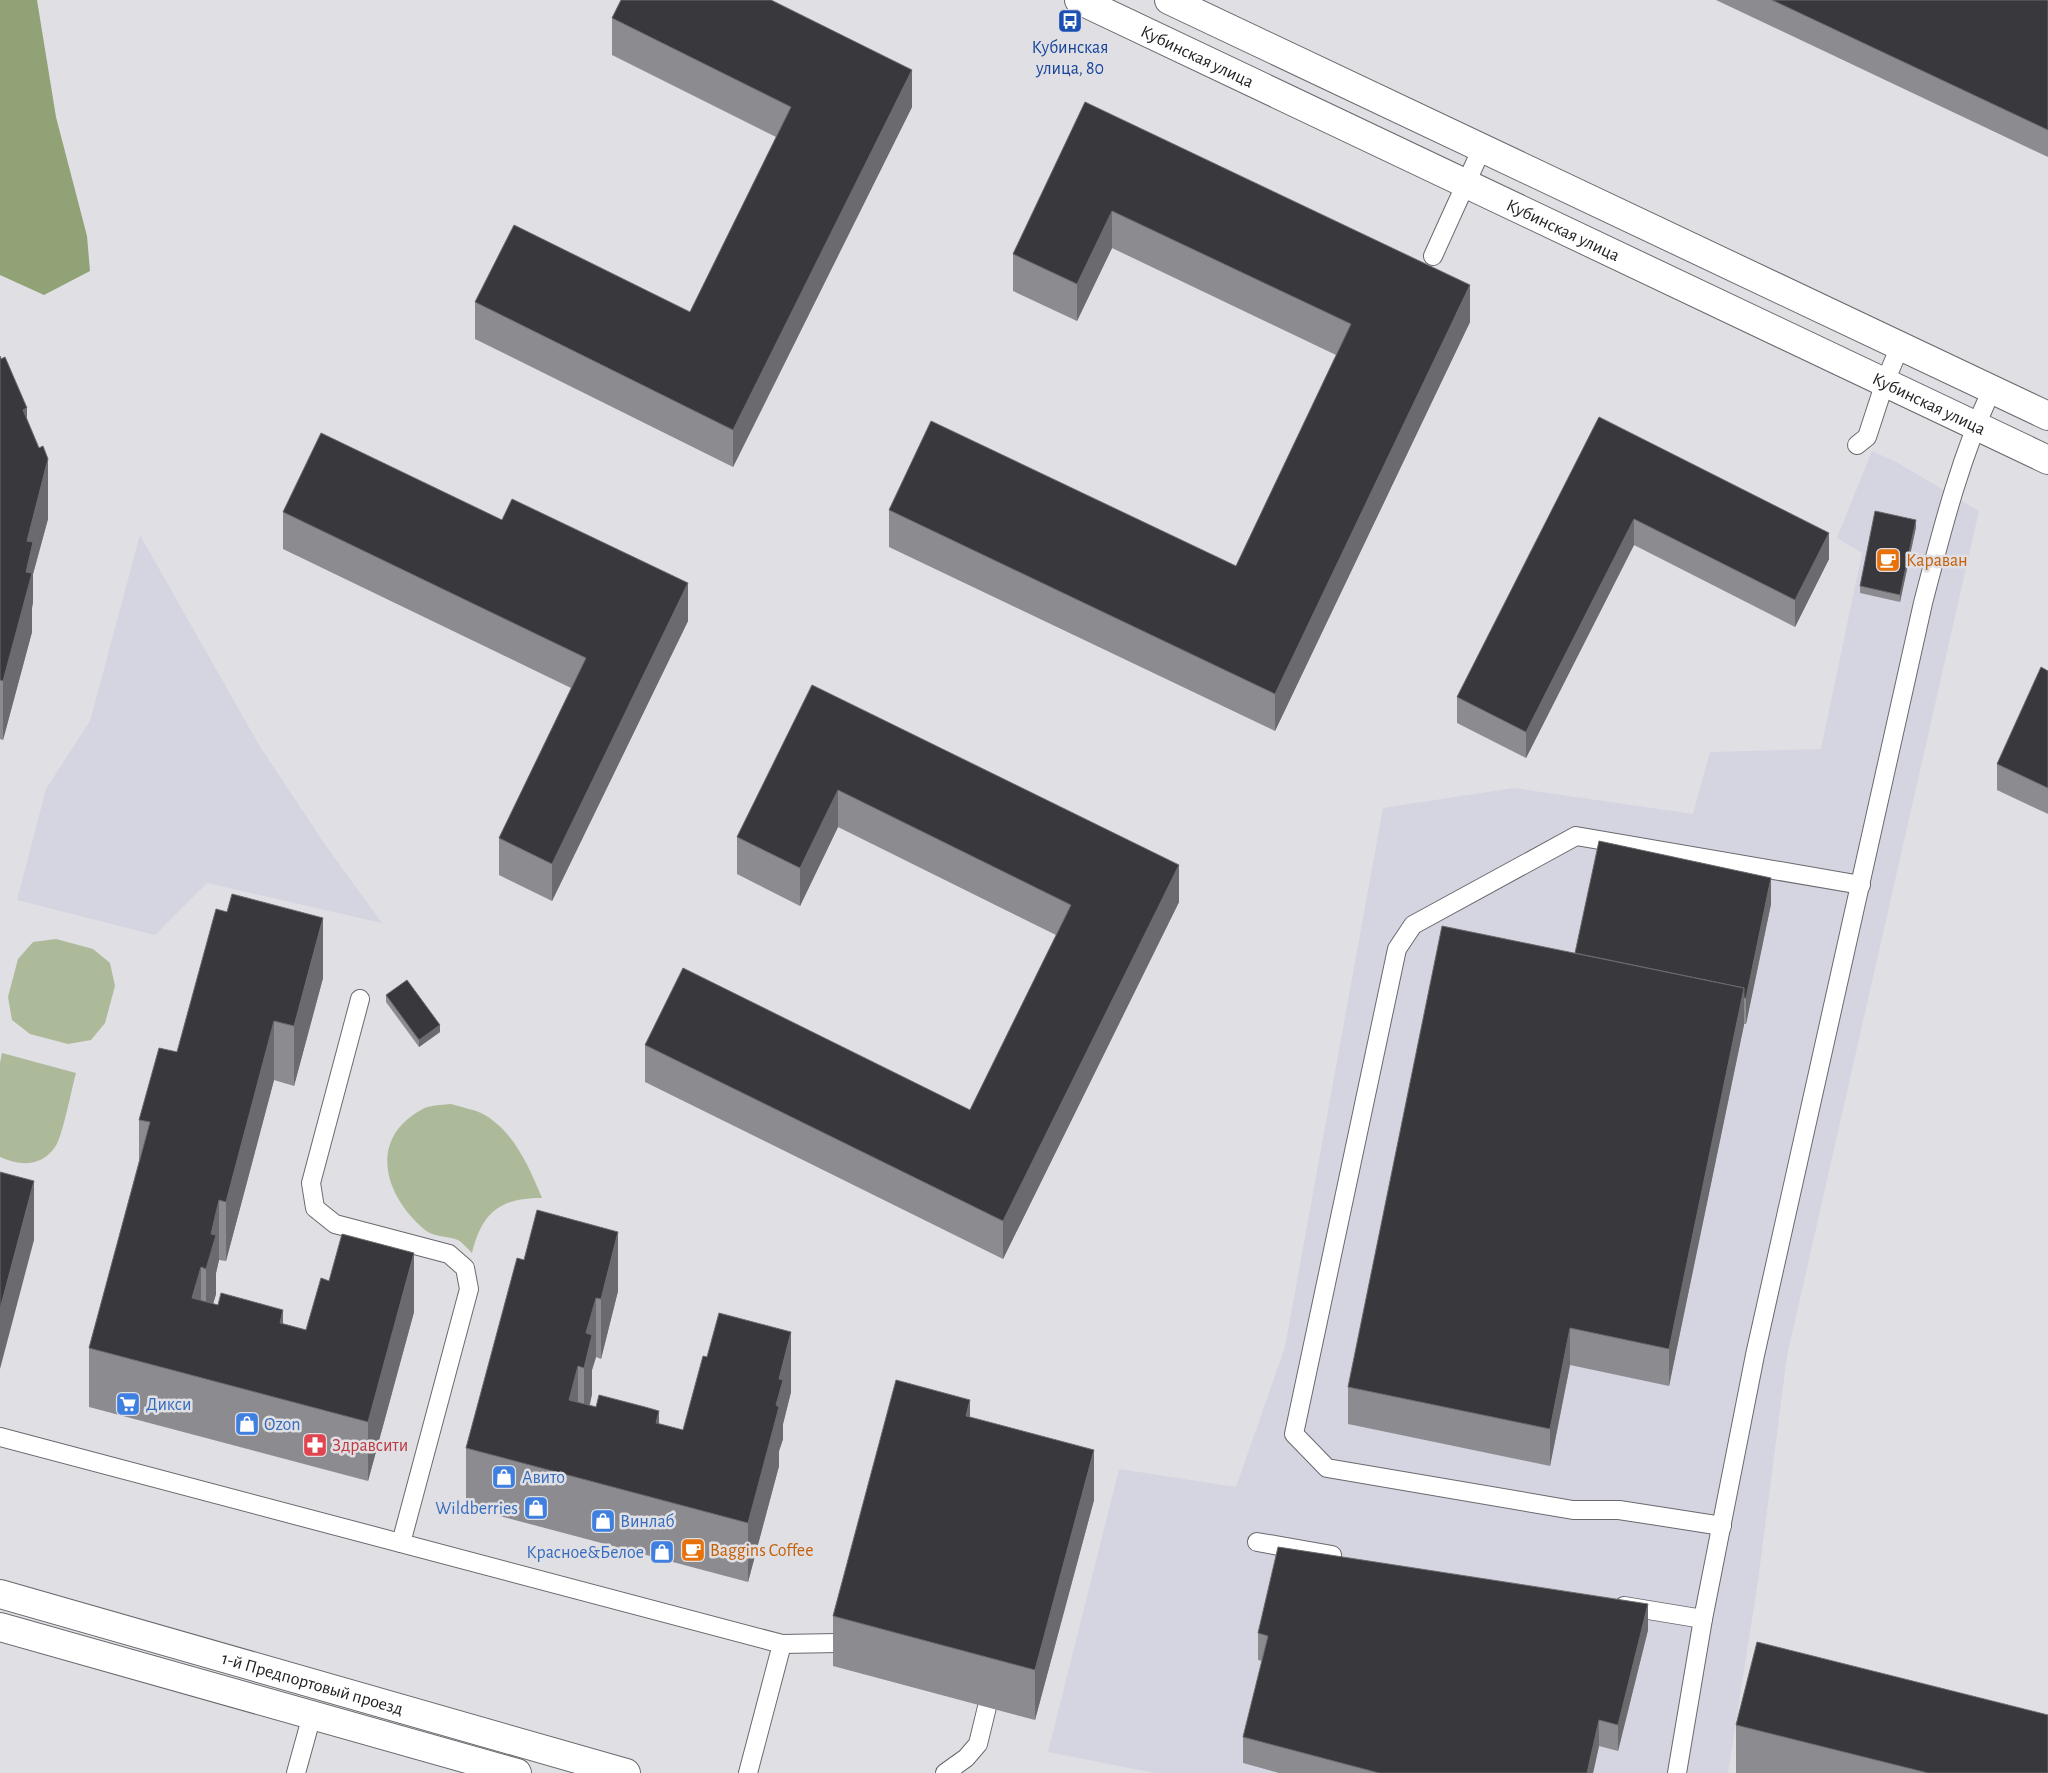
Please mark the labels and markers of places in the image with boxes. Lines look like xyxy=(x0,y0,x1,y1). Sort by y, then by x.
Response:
bus stop icon: Кубинская улица, 80 xyxy=(1057,8,1083,34)
place label: Кубинская улица, 80 xyxy=(1032,38,1108,78)
cafe icon: Караван xyxy=(1875,547,1901,573)
place label: Караван xyxy=(1906,552,1968,570)
supermarket icon: Дикси xyxy=(115,1391,141,1417)
place label: Дикси xyxy=(146,1396,192,1414)
shop icon: Ozon xyxy=(234,1411,260,1437)
place label: Ozon xyxy=(264,1416,301,1434)
pharmacy icon: Здравсити xyxy=(302,1432,328,1458)
place label: Здравсити xyxy=(332,1437,408,1455)
shop icon: Авито xyxy=(491,1464,517,1490)
place label: Авито xyxy=(522,1469,565,1487)
shop icon: Wildberries xyxy=(523,1495,549,1521)
place label: Wildberries xyxy=(435,1500,518,1518)
shop icon: Винлаб xyxy=(590,1508,616,1534)
place label: Винлаб xyxy=(620,1512,674,1531)
cafe icon: Baggins Coffee xyxy=(680,1537,706,1563)
shop icon: Красное&Белое xyxy=(649,1539,675,1565)
place label: Baggins Coffee xyxy=(710,1542,813,1560)
place label: Красное&Белое xyxy=(526,1544,644,1562)

